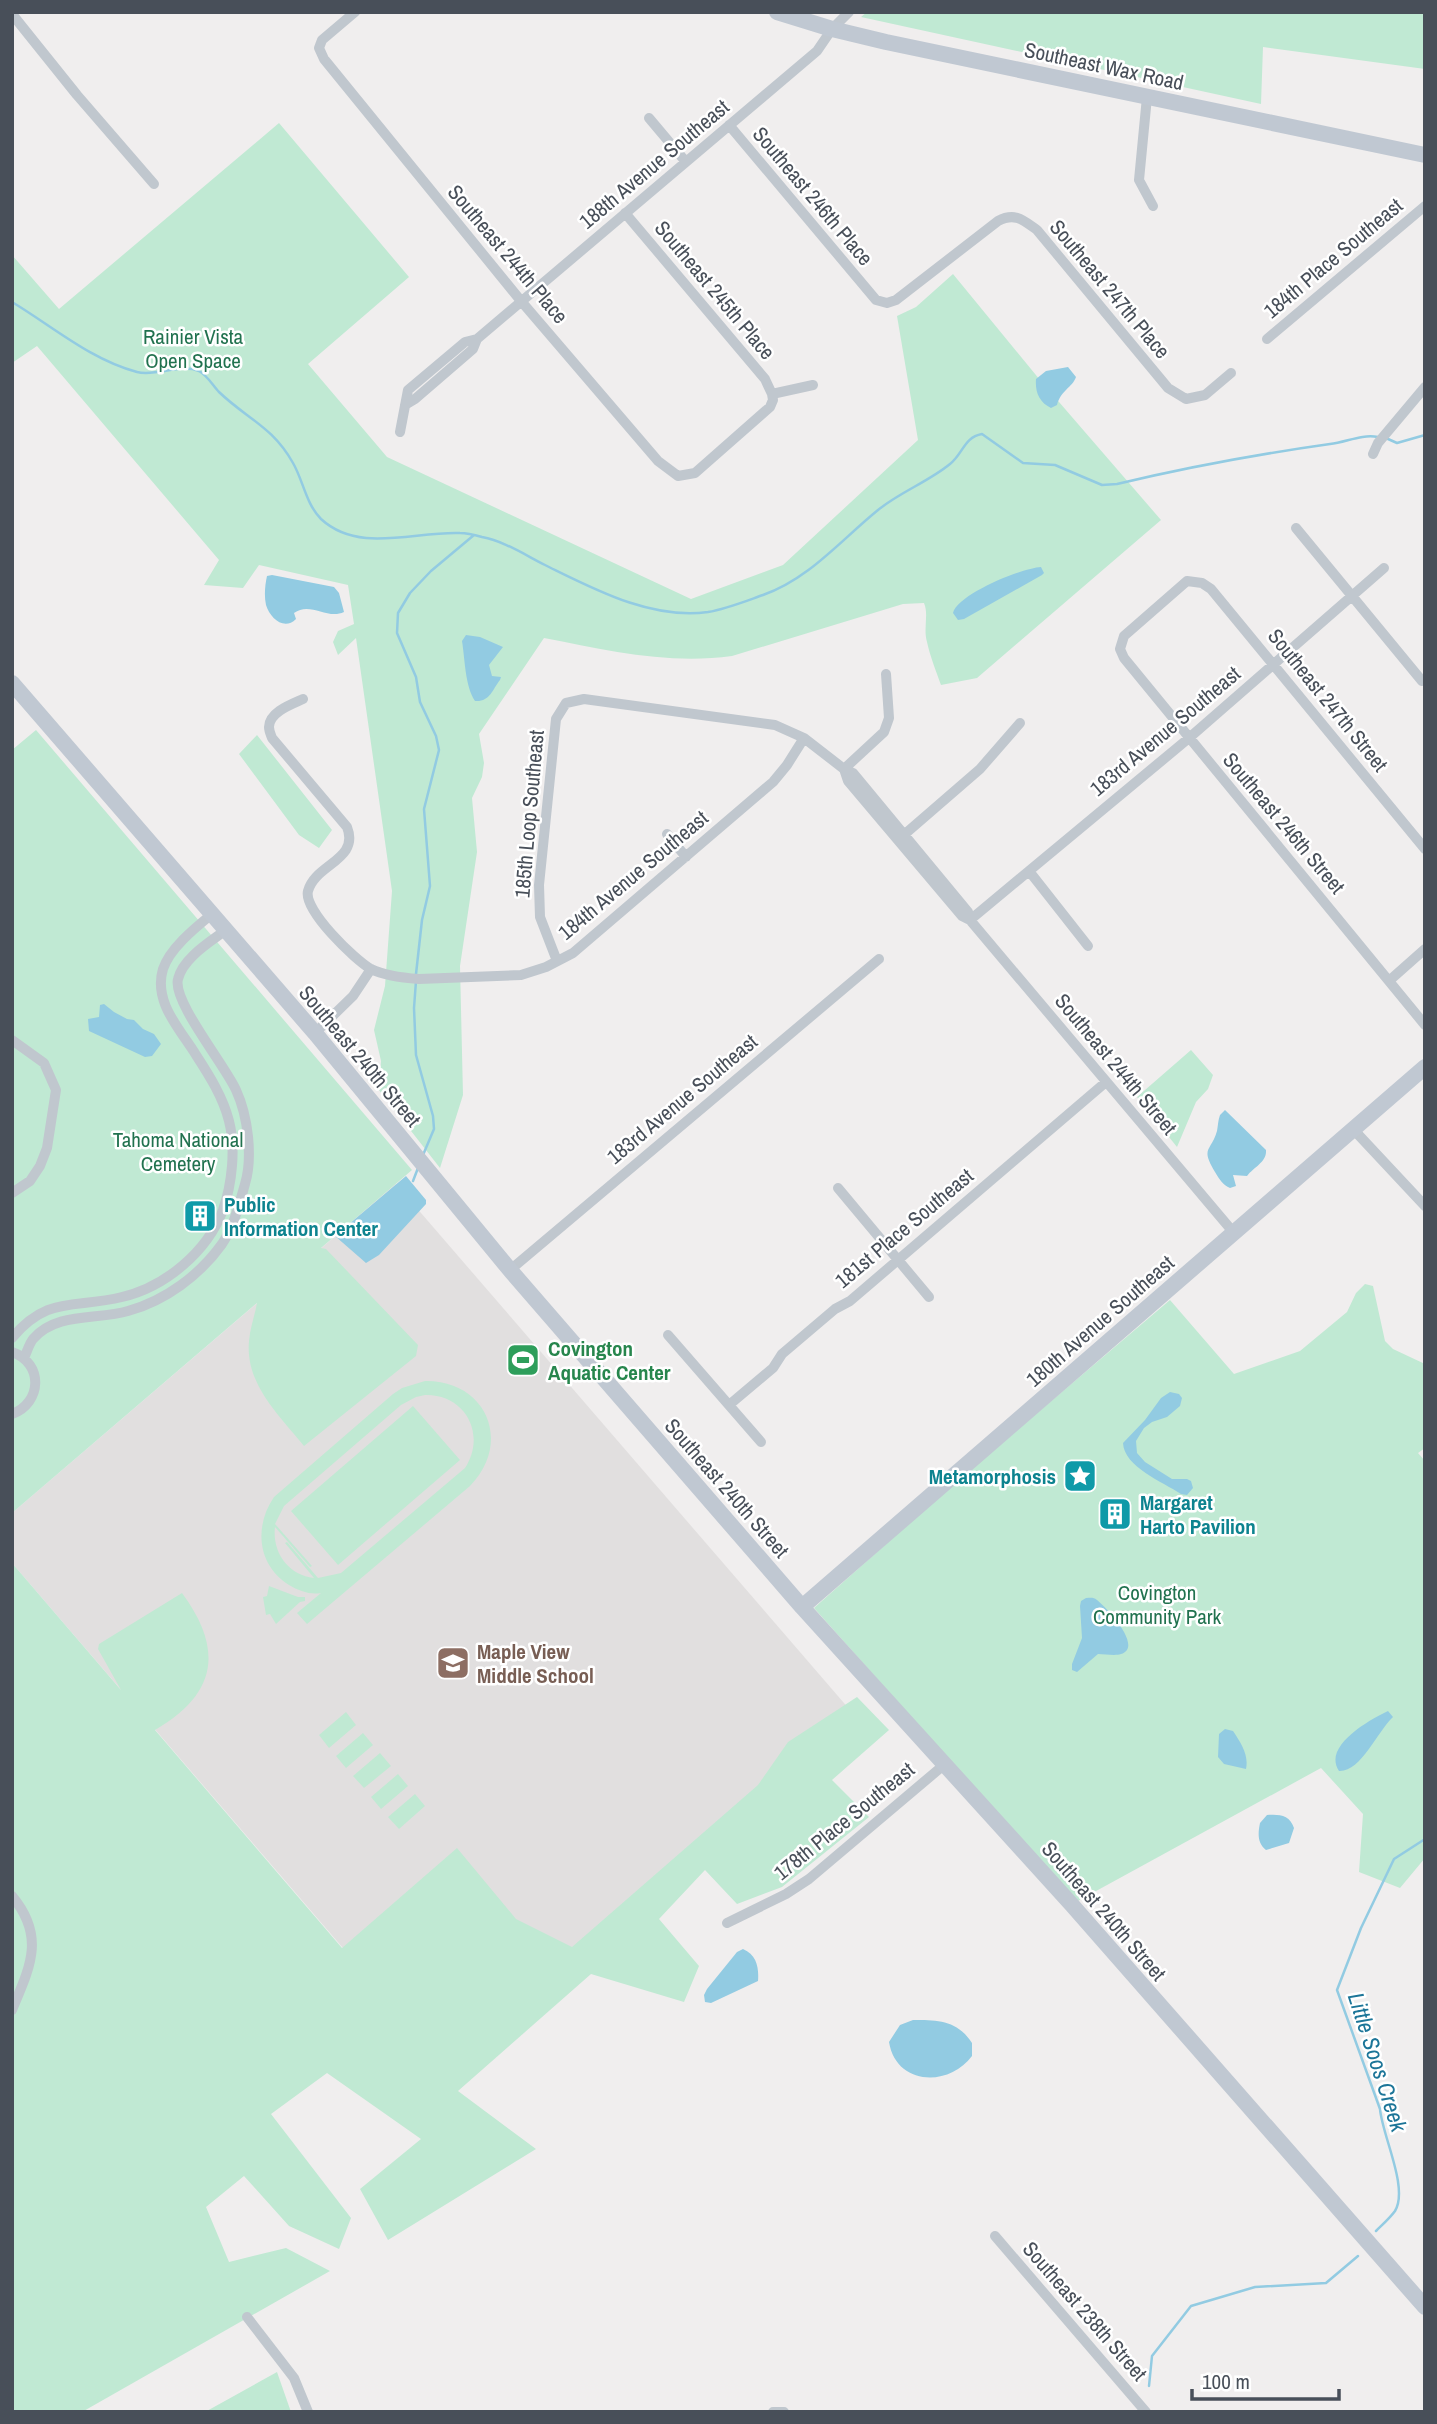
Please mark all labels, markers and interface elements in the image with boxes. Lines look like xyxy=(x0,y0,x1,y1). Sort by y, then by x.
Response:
street label: Southeast Wax Road xyxy=(1022,35,1186,97)
street label: 188th Avenue Southeast xyxy=(573,93,735,235)
street label: Southeast 246th Place xyxy=(746,120,880,272)
street label: Southeast 244th Place xyxy=(441,178,575,330)
street label: 184th Place Southeast xyxy=(1257,191,1409,325)
street label: Southeast 247th Place xyxy=(1043,213,1177,365)
street label: Southeast 245th Place xyxy=(648,214,782,366)
park label: Rainier Vista Open Space xyxy=(143,322,244,375)
street label: Southeast 247th Street xyxy=(1261,622,1395,778)
street label: 183rd Avenue Southeast xyxy=(1084,659,1247,803)
street label: 185th Loop Southeast xyxy=(507,729,551,899)
street label: Southeast 246th Street xyxy=(1216,746,1352,900)
street label: 184th Avenue Southeast xyxy=(552,804,714,946)
street label: Southeast 240th Street xyxy=(292,979,428,1133)
street label: Southeast 244th Street xyxy=(1048,987,1184,1141)
street label: 183rd Avenue Southeast xyxy=(601,1027,764,1171)
park label: Tahoma National Cemetery xyxy=(113,1125,243,1178)
street label: 181st Place Southeast xyxy=(829,1161,979,1294)
place label: Public Information Center xyxy=(224,1190,378,1243)
building icon: Public Information Center xyxy=(181,1197,219,1235)
street label: 180th Avenue Southeast xyxy=(1020,1248,1180,1393)
place label: Covington Aquatic Center xyxy=(548,1334,671,1387)
sports icon: Covington Aquatic Center xyxy=(504,1341,542,1379)
street label: Southeast 240th Street xyxy=(658,1412,796,1564)
place icon: Metamorphosis xyxy=(1061,1457,1099,1495)
place label: Metamorphosis xyxy=(929,1462,1056,1491)
place label: Margaret Harto Pavilion xyxy=(1140,1488,1256,1541)
building icon: Margaret Harto Pavilion xyxy=(1096,1495,1134,1533)
park label: Covington Community Park xyxy=(1093,1578,1221,1631)
place label: Maple View Middle School xyxy=(477,1637,594,1690)
school or university icon: Maple View Middle School xyxy=(434,1644,472,1682)
street label: 178th Place Southeast xyxy=(768,1755,921,1887)
street label: Southeast 240th Street xyxy=(1035,1835,1173,1987)
water label: Little Soos Creek xyxy=(1341,1988,1416,2137)
street label: Southeast 238th Street xyxy=(1016,2235,1154,2387)
scale bar xyxy=(1192,2358,1339,2402)
text: 100 m xyxy=(1202,2367,1250,2396)

